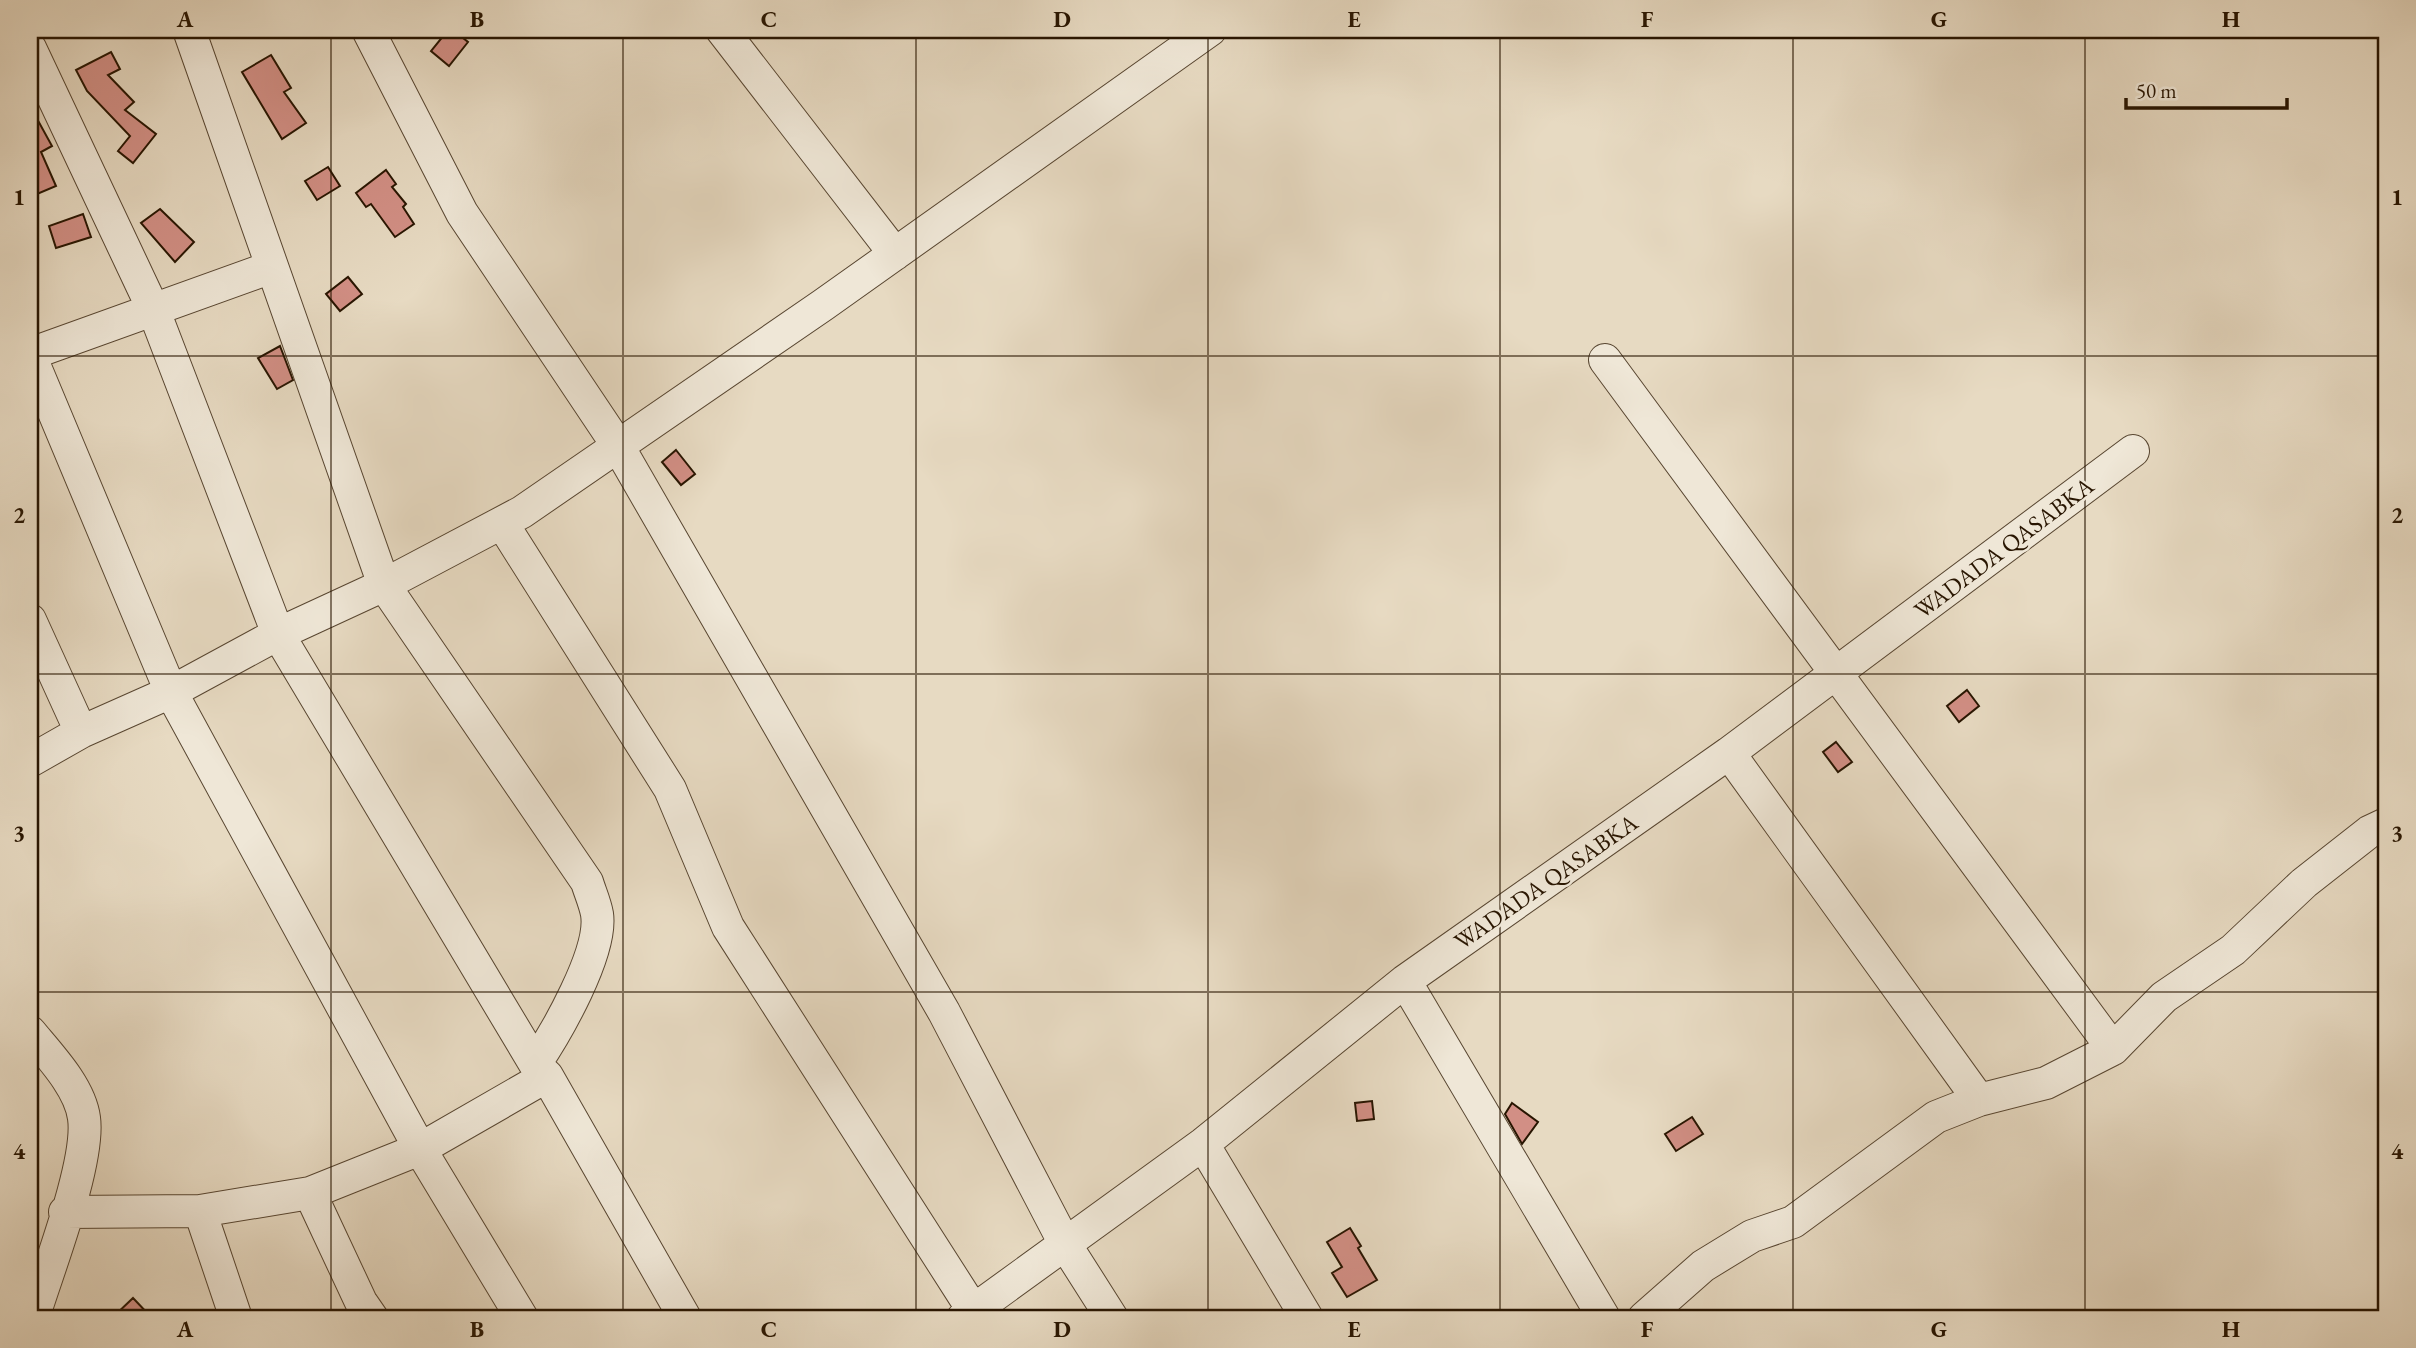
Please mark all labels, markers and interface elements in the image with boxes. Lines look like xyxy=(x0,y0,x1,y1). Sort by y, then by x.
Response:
text: A xyxy=(176,4,194,34)
text: B xyxy=(470,4,484,34)
text: C xyxy=(761,4,777,34)
text: D xyxy=(1053,4,1071,34)
text: E xyxy=(1347,4,1361,34)
text: F xyxy=(1641,4,1654,34)
text: G xyxy=(1931,4,1947,34)
text: H xyxy=(2222,4,2240,34)
scale bar xyxy=(2126,66,2286,110)
text: 50 m xyxy=(2136,77,2177,104)
text: 1 xyxy=(13,182,25,212)
text: 1 xyxy=(2391,182,2403,212)
street label: WADADA QASABKA xyxy=(1908,470,2100,625)
text: 2 xyxy=(13,500,25,530)
text: 2 xyxy=(2391,500,2403,530)
street label: WADADA QASABKA xyxy=(1448,806,1644,957)
text: 3 xyxy=(13,818,25,848)
text: 3 xyxy=(2391,818,2403,848)
text: 4 xyxy=(13,1136,26,1166)
text: 4 xyxy=(2391,1136,2404,1166)
text: A xyxy=(176,1314,194,1344)
text: B xyxy=(470,1314,484,1344)
text: C xyxy=(761,1314,777,1344)
text: D xyxy=(1053,1314,1071,1344)
text: E xyxy=(1347,1314,1361,1344)
text: F xyxy=(1641,1314,1654,1344)
text: G xyxy=(1931,1314,1947,1344)
text: H xyxy=(2222,1314,2240,1344)

